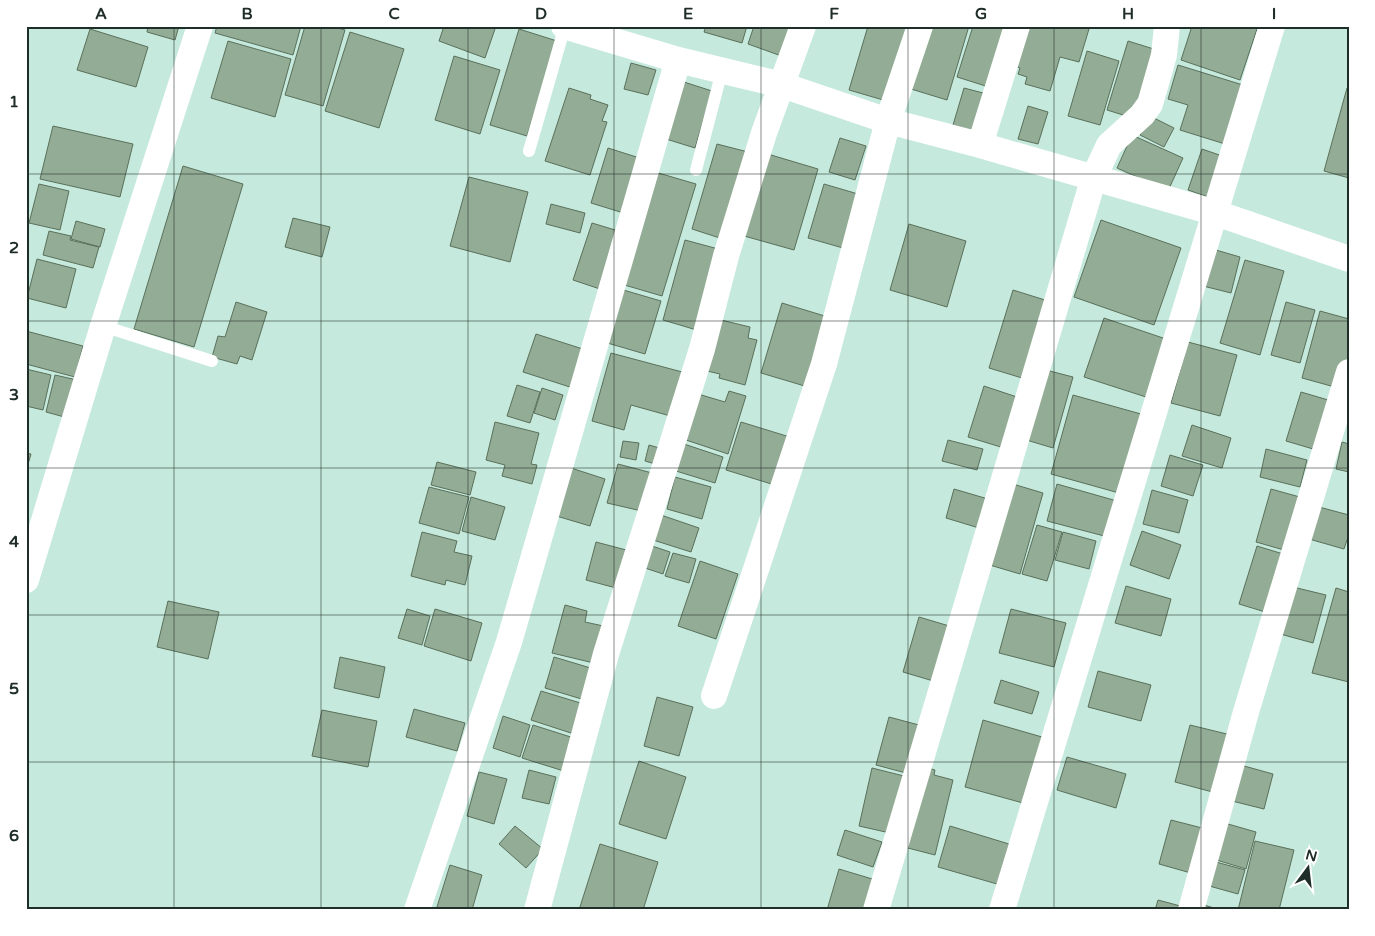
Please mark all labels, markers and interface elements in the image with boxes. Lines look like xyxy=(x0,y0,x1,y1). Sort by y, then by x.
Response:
text: A xyxy=(95,4,107,24)
text: B xyxy=(241,4,253,24)
text: C xyxy=(388,4,400,24)
text: D xyxy=(535,4,547,24)
text: E xyxy=(683,4,693,24)
text: F xyxy=(829,4,839,24)
text: G xyxy=(975,4,987,24)
text: H xyxy=(1122,4,1134,24)
text: I xyxy=(1272,4,1276,24)
text: 1 xyxy=(9,92,19,112)
text: 2 xyxy=(9,238,19,258)
text: 3 xyxy=(9,385,19,405)
text: 4 xyxy=(9,532,19,552)
text: 5 xyxy=(9,679,19,699)
text: 6 xyxy=(9,826,19,846)
north arrow xyxy=(1282,844,1332,894)
text: N xyxy=(1304,846,1319,866)

